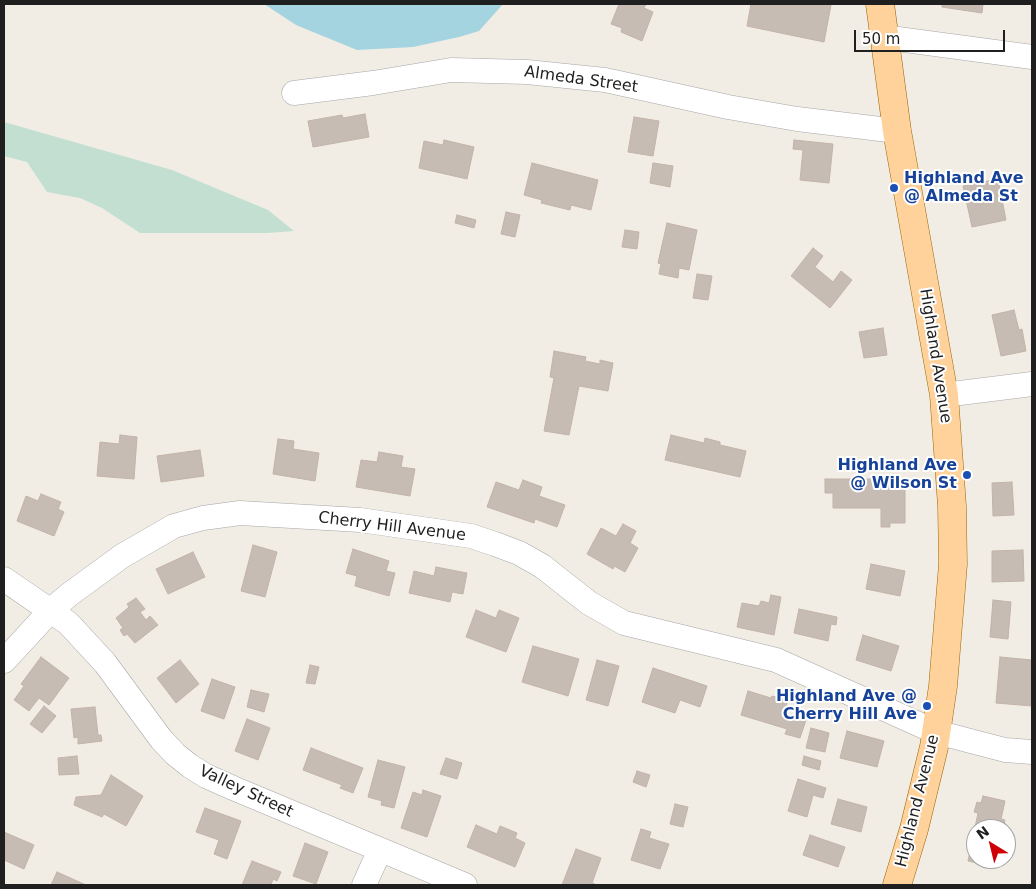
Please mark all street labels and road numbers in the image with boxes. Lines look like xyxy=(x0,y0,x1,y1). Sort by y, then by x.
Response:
street label: Almeda Street xyxy=(523,63,639,97)
street label: Highland Avenue xyxy=(915,287,955,425)
street label: Cherry Hill Avenue xyxy=(317,508,467,546)
street label: Highland Avenue xyxy=(892,733,944,869)
street label: Valley Street xyxy=(196,762,296,822)

